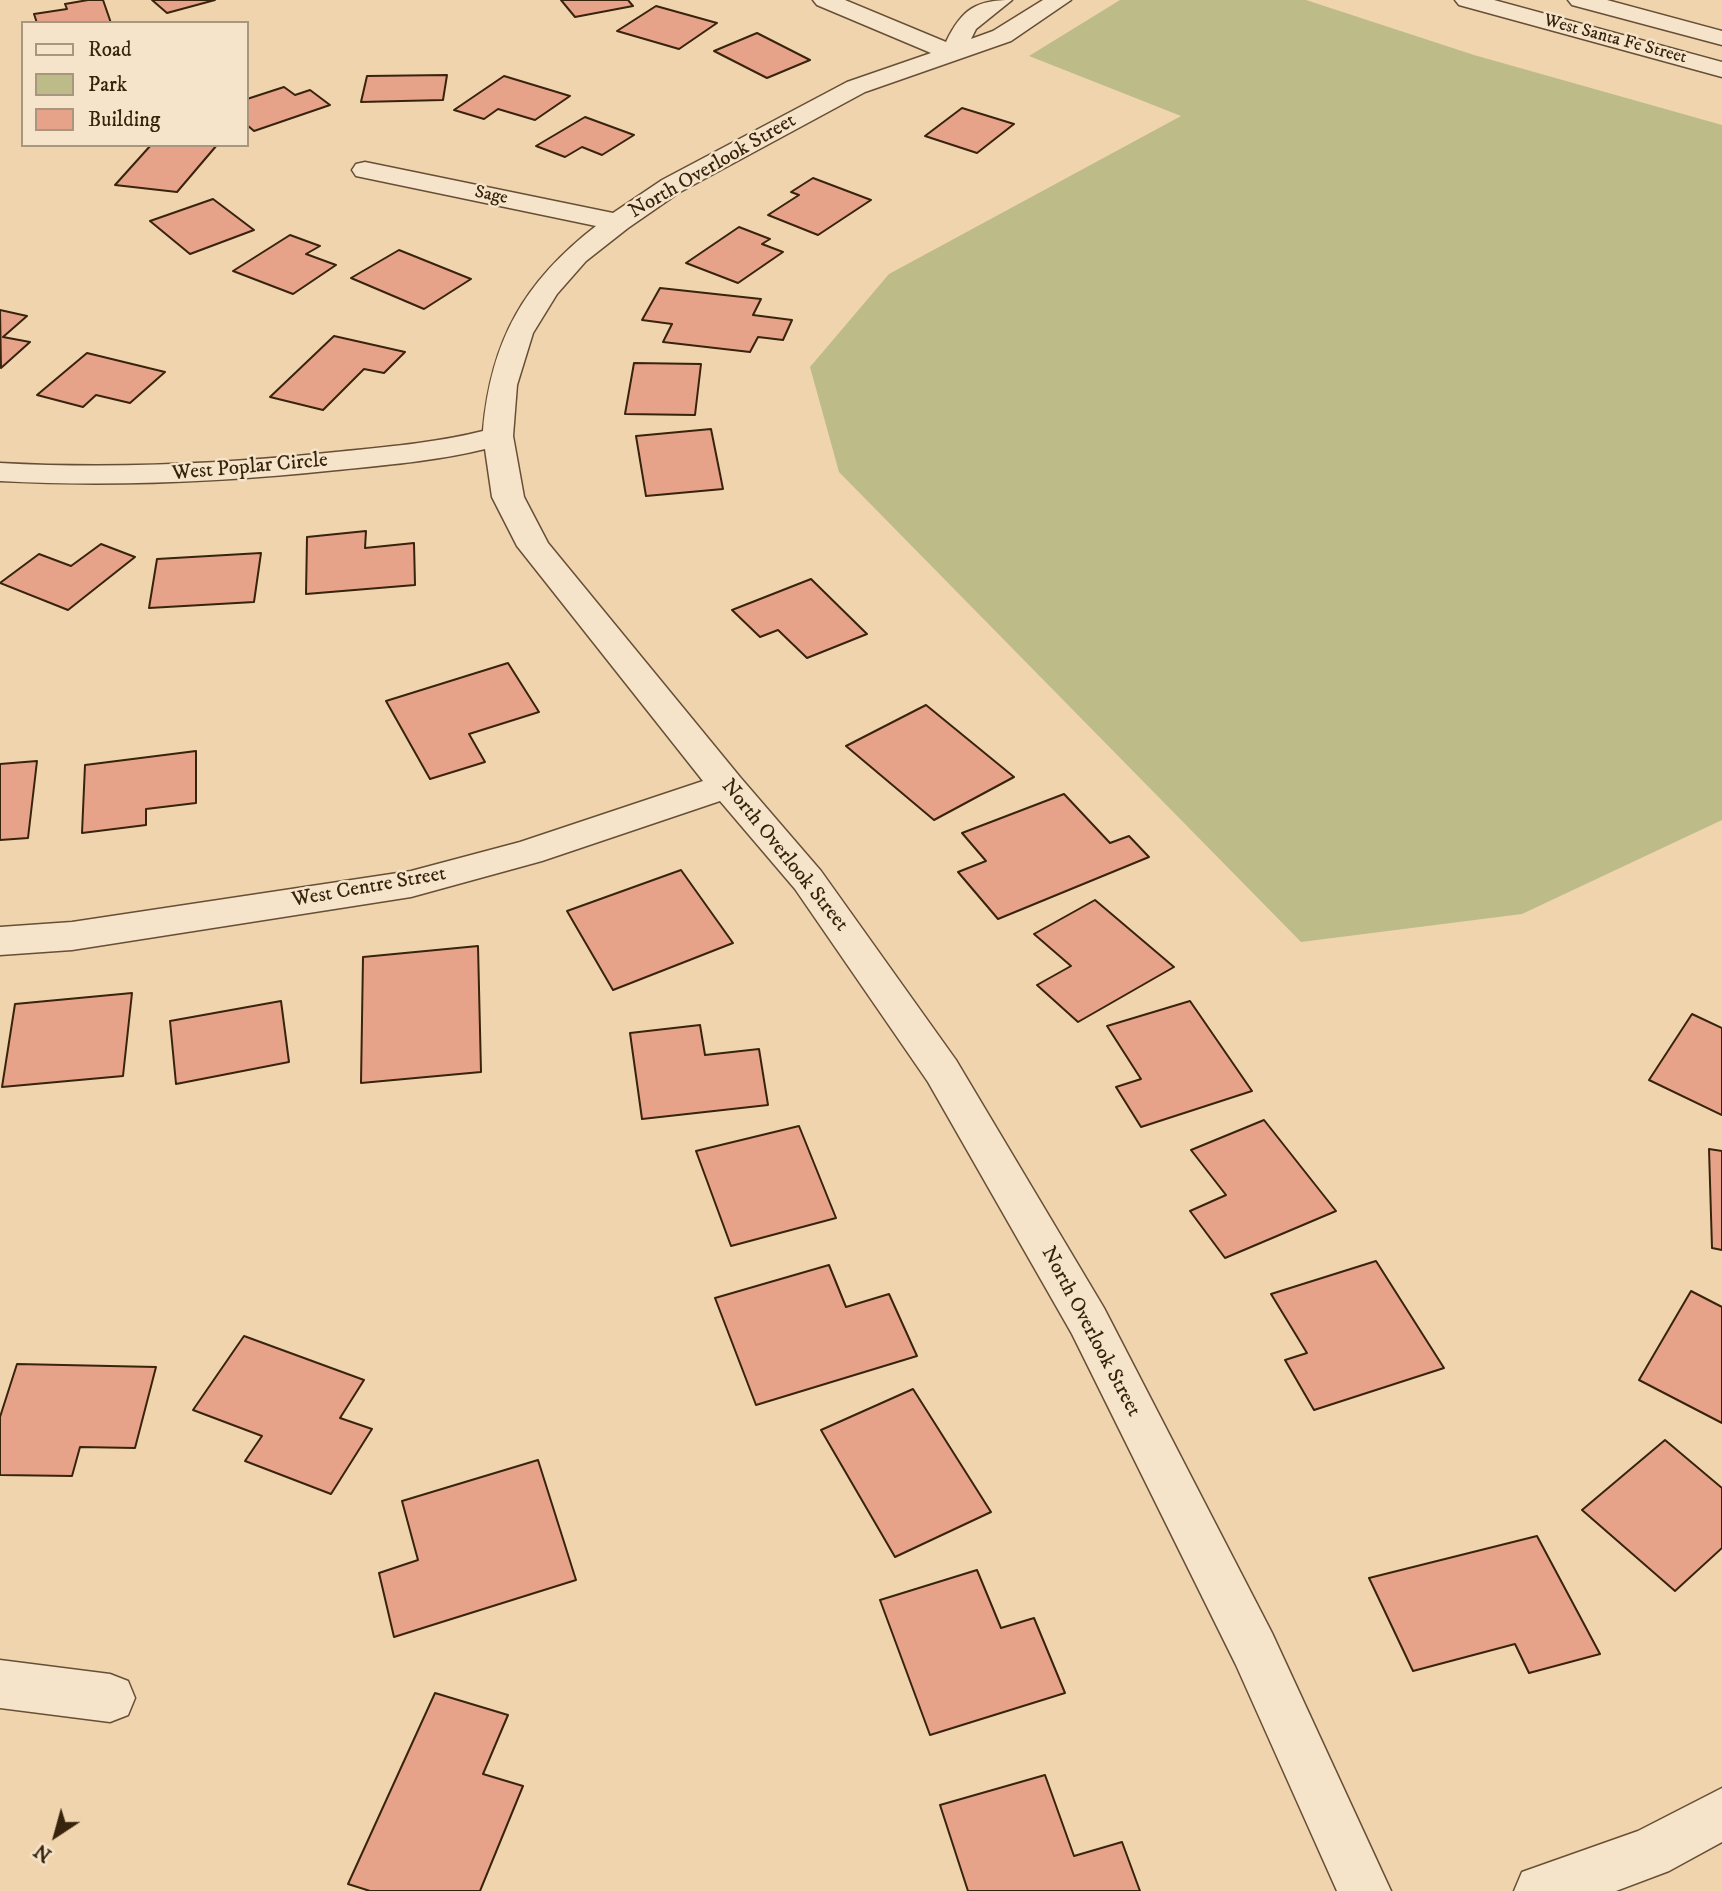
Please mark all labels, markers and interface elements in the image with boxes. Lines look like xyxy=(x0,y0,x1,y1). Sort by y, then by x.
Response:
street label: West Santa Fe Street xyxy=(1541,11,1689,69)
legend xyxy=(21,21,248,147)
text: Road xyxy=(88,37,132,63)
text: Park xyxy=(88,72,127,98)
text: Building xyxy=(88,107,160,133)
street label: North Overlook Street xyxy=(625,109,801,225)
street label: Sage xyxy=(472,182,510,210)
street label: West Poplar Circle xyxy=(171,449,329,487)
street label: North Overlook Street xyxy=(715,775,853,937)
street label: West Centre Street xyxy=(290,862,448,914)
street label: North Overlook Street xyxy=(1035,1243,1145,1421)
north arrow xyxy=(21,1800,91,1870)
text: N xyxy=(30,1839,56,1866)

